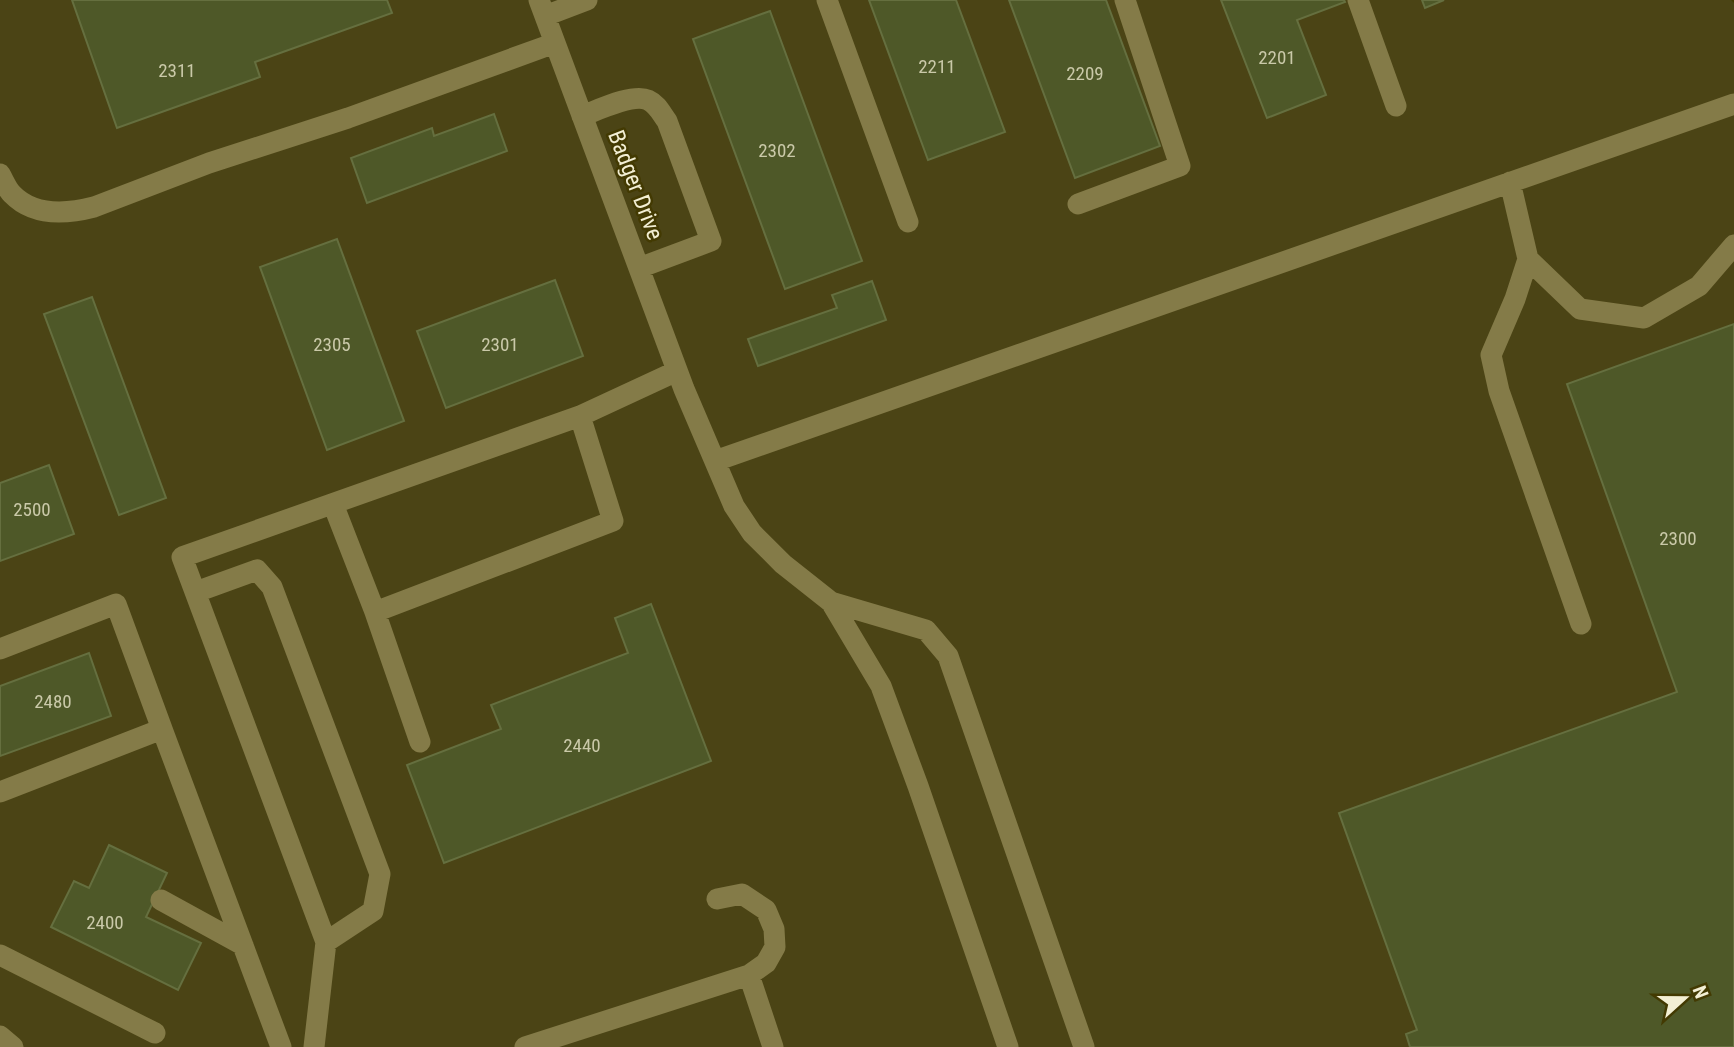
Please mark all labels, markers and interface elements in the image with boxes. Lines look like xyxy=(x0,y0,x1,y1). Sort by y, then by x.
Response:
house number: 2201 xyxy=(1258,46,1296,69)
house number: 2211 xyxy=(918,55,956,78)
house number: 2311 xyxy=(158,59,196,82)
house number: 2209 xyxy=(1066,62,1104,85)
street label: Badger Drive xyxy=(602,127,669,244)
house number: 2302 xyxy=(758,139,796,162)
house number: 2305 xyxy=(313,333,351,356)
house number: 2301 xyxy=(481,333,519,356)
house number: 2500 xyxy=(13,498,51,521)
house number: 2300 xyxy=(1659,527,1697,550)
house number: 2480 xyxy=(34,690,72,713)
house number: 2440 xyxy=(563,734,601,757)
house number: 2400 xyxy=(86,911,124,934)
north arrow xyxy=(1650,963,1720,1033)
text: N xyxy=(1688,983,1713,1002)

